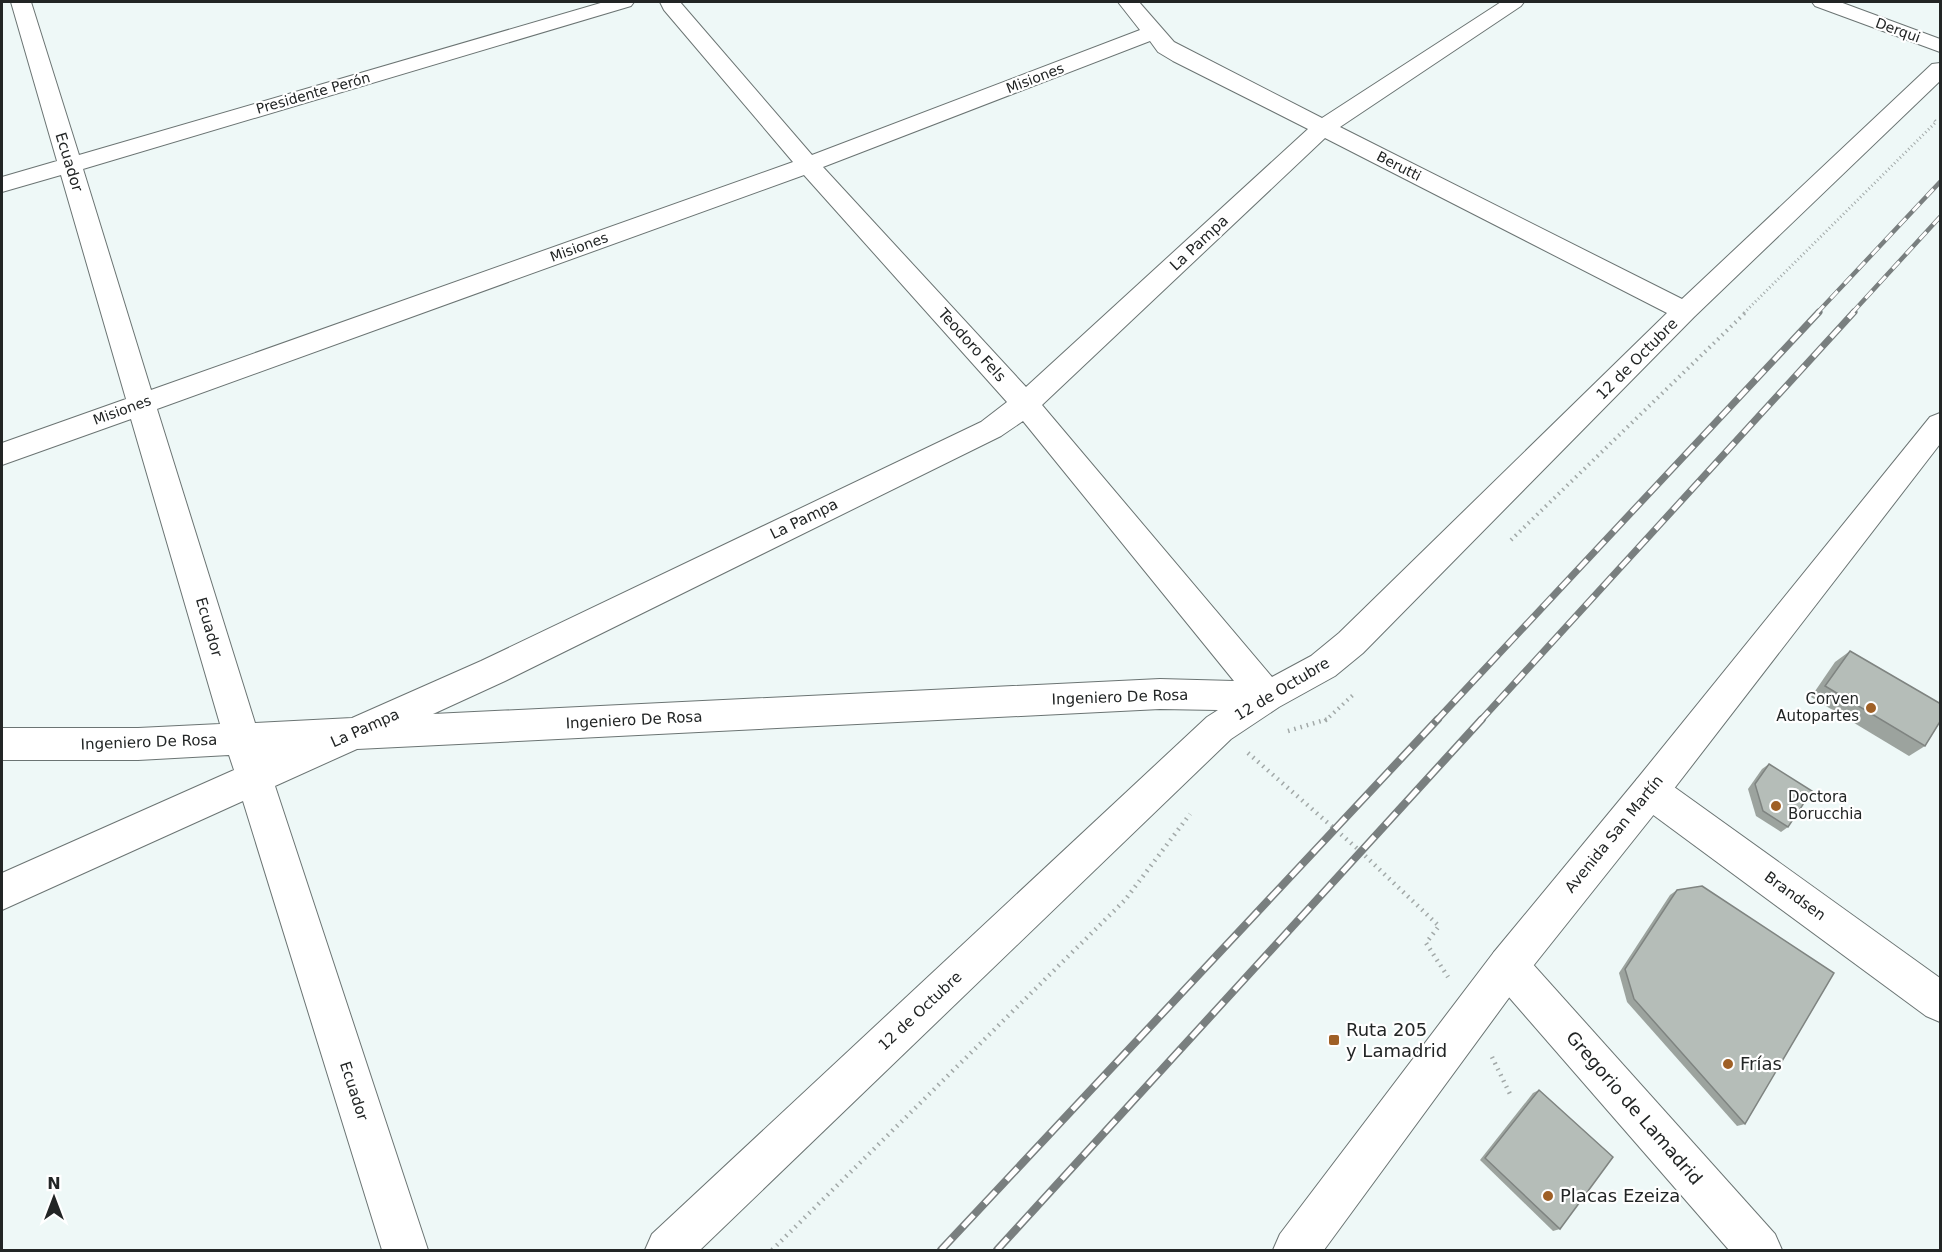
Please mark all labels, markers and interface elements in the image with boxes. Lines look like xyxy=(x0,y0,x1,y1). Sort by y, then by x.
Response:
street label: Derqui xyxy=(1873,15,1923,45)
street label: Misiones xyxy=(1004,60,1066,96)
street label: Presidente Perón xyxy=(254,69,372,117)
street label: Ecuador xyxy=(51,130,87,195)
street label: Berutti xyxy=(1374,148,1424,184)
street label: La Pampa xyxy=(1166,211,1232,275)
street label: Misiones xyxy=(548,229,610,265)
street label: Teodoro Fels xyxy=(934,304,1010,386)
street label: 12 de Octubre xyxy=(1593,315,1681,403)
street label: Misiones xyxy=(91,392,153,428)
street label: La Pampa xyxy=(767,495,841,543)
street label: Ecuador xyxy=(192,595,226,660)
street label: 12 de Octubre xyxy=(1231,654,1333,724)
street label: Ingeniero De Rosa xyxy=(1051,686,1189,708)
place label: Corven Autopartes xyxy=(1776,690,1859,725)
marker: Corven Autopartes xyxy=(1864,701,1878,715)
street label: La Pampa xyxy=(328,705,402,751)
street label: Ingeniero De Rosa xyxy=(565,707,703,733)
street label: Ingeniero De Rosa xyxy=(80,731,218,753)
street label: Avenida San Martín xyxy=(1561,772,1667,896)
place label: Doctora Borucchia xyxy=(1788,788,1863,823)
marker: Doctora Borucchia xyxy=(1769,799,1783,813)
street label: Brandsen xyxy=(1761,868,1829,924)
street label: 12 de Octubre xyxy=(875,968,965,1054)
place label: Ruta 205 y Lamadrid xyxy=(1346,1019,1447,1061)
street label: Gregorio de Lamadrid xyxy=(1562,1027,1707,1189)
marker: Ruta 205 y Lamadrid xyxy=(1327,1033,1341,1047)
place label: Frías xyxy=(1740,1053,1782,1074)
marker: Frías xyxy=(1721,1057,1735,1071)
street label: Ecuador xyxy=(336,1059,372,1124)
north arrow xyxy=(24,1168,84,1228)
text: N xyxy=(47,1174,61,1193)
place label: Placas Ezeiza xyxy=(1560,1185,1680,1206)
marker: Placas Ezeiza xyxy=(1541,1189,1555,1203)

